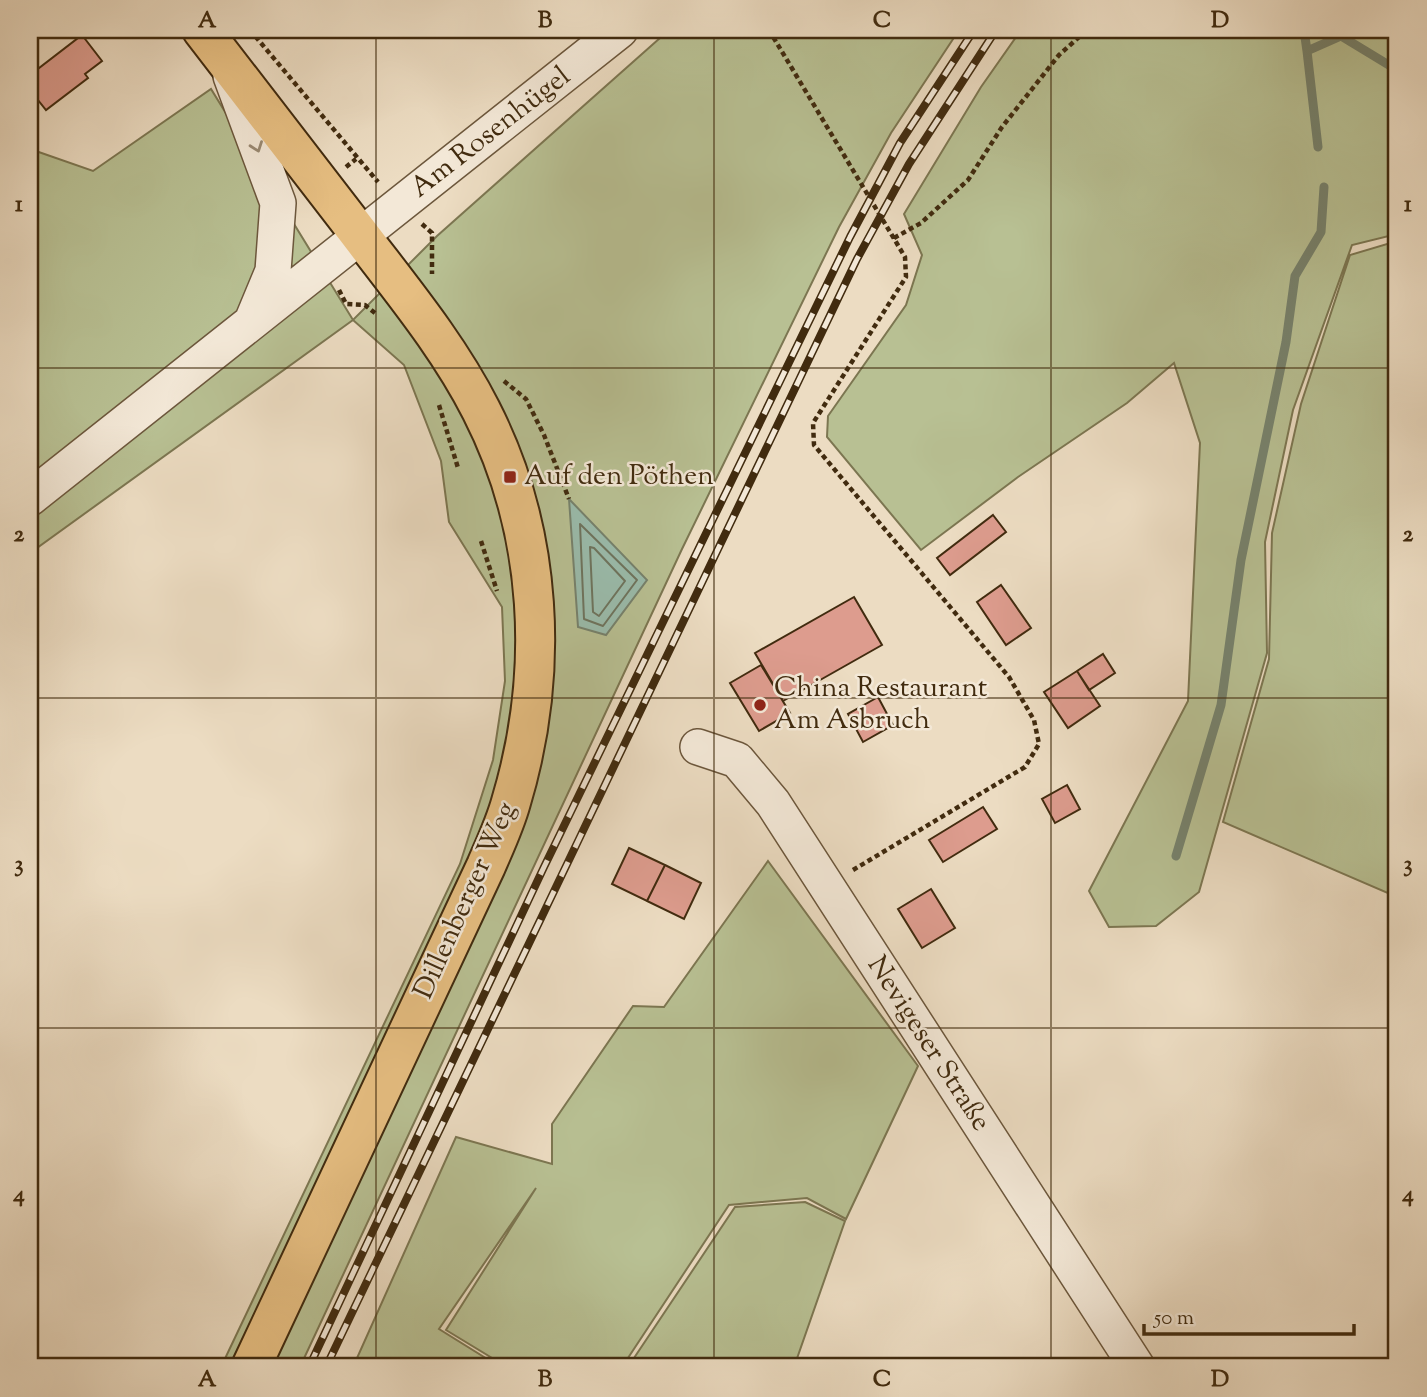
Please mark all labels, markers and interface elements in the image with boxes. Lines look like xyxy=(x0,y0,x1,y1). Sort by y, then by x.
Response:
text: A xyxy=(198,5,217,38)
text: B xyxy=(538,5,553,38)
text: C xyxy=(873,5,891,38)
text: D xyxy=(1211,5,1229,38)
street label: Am Rosenhügel xyxy=(402,58,580,208)
one-way arrow xyxy=(249,140,263,152)
text: 1 xyxy=(15,189,23,222)
text: 1 xyxy=(1404,189,1412,222)
place label: Auf den Pöthen xyxy=(524,457,714,497)
marker: Auf den Pöthen xyxy=(502,469,518,485)
text: 2 xyxy=(14,519,25,552)
text: 2 xyxy=(1403,519,1414,552)
place label: China Restaurant Am Asbruch xyxy=(774,669,988,741)
marker: China Restaurant Am Asbruch xyxy=(752,697,768,713)
street label: Dillenberger Weg xyxy=(405,796,527,1006)
text: 3 xyxy=(14,849,24,882)
text: 3 xyxy=(1403,849,1413,882)
street label: Nevigeser Straße xyxy=(856,949,1000,1139)
text: 4 xyxy=(12,1179,25,1212)
text: 4 xyxy=(1401,1179,1414,1212)
scale bar xyxy=(1144,1292,1354,1336)
text: 50 m xyxy=(1153,1304,1194,1334)
text: A xyxy=(198,1364,217,1397)
text: B xyxy=(538,1364,553,1397)
text: C xyxy=(873,1364,891,1397)
text: D xyxy=(1211,1364,1229,1397)

